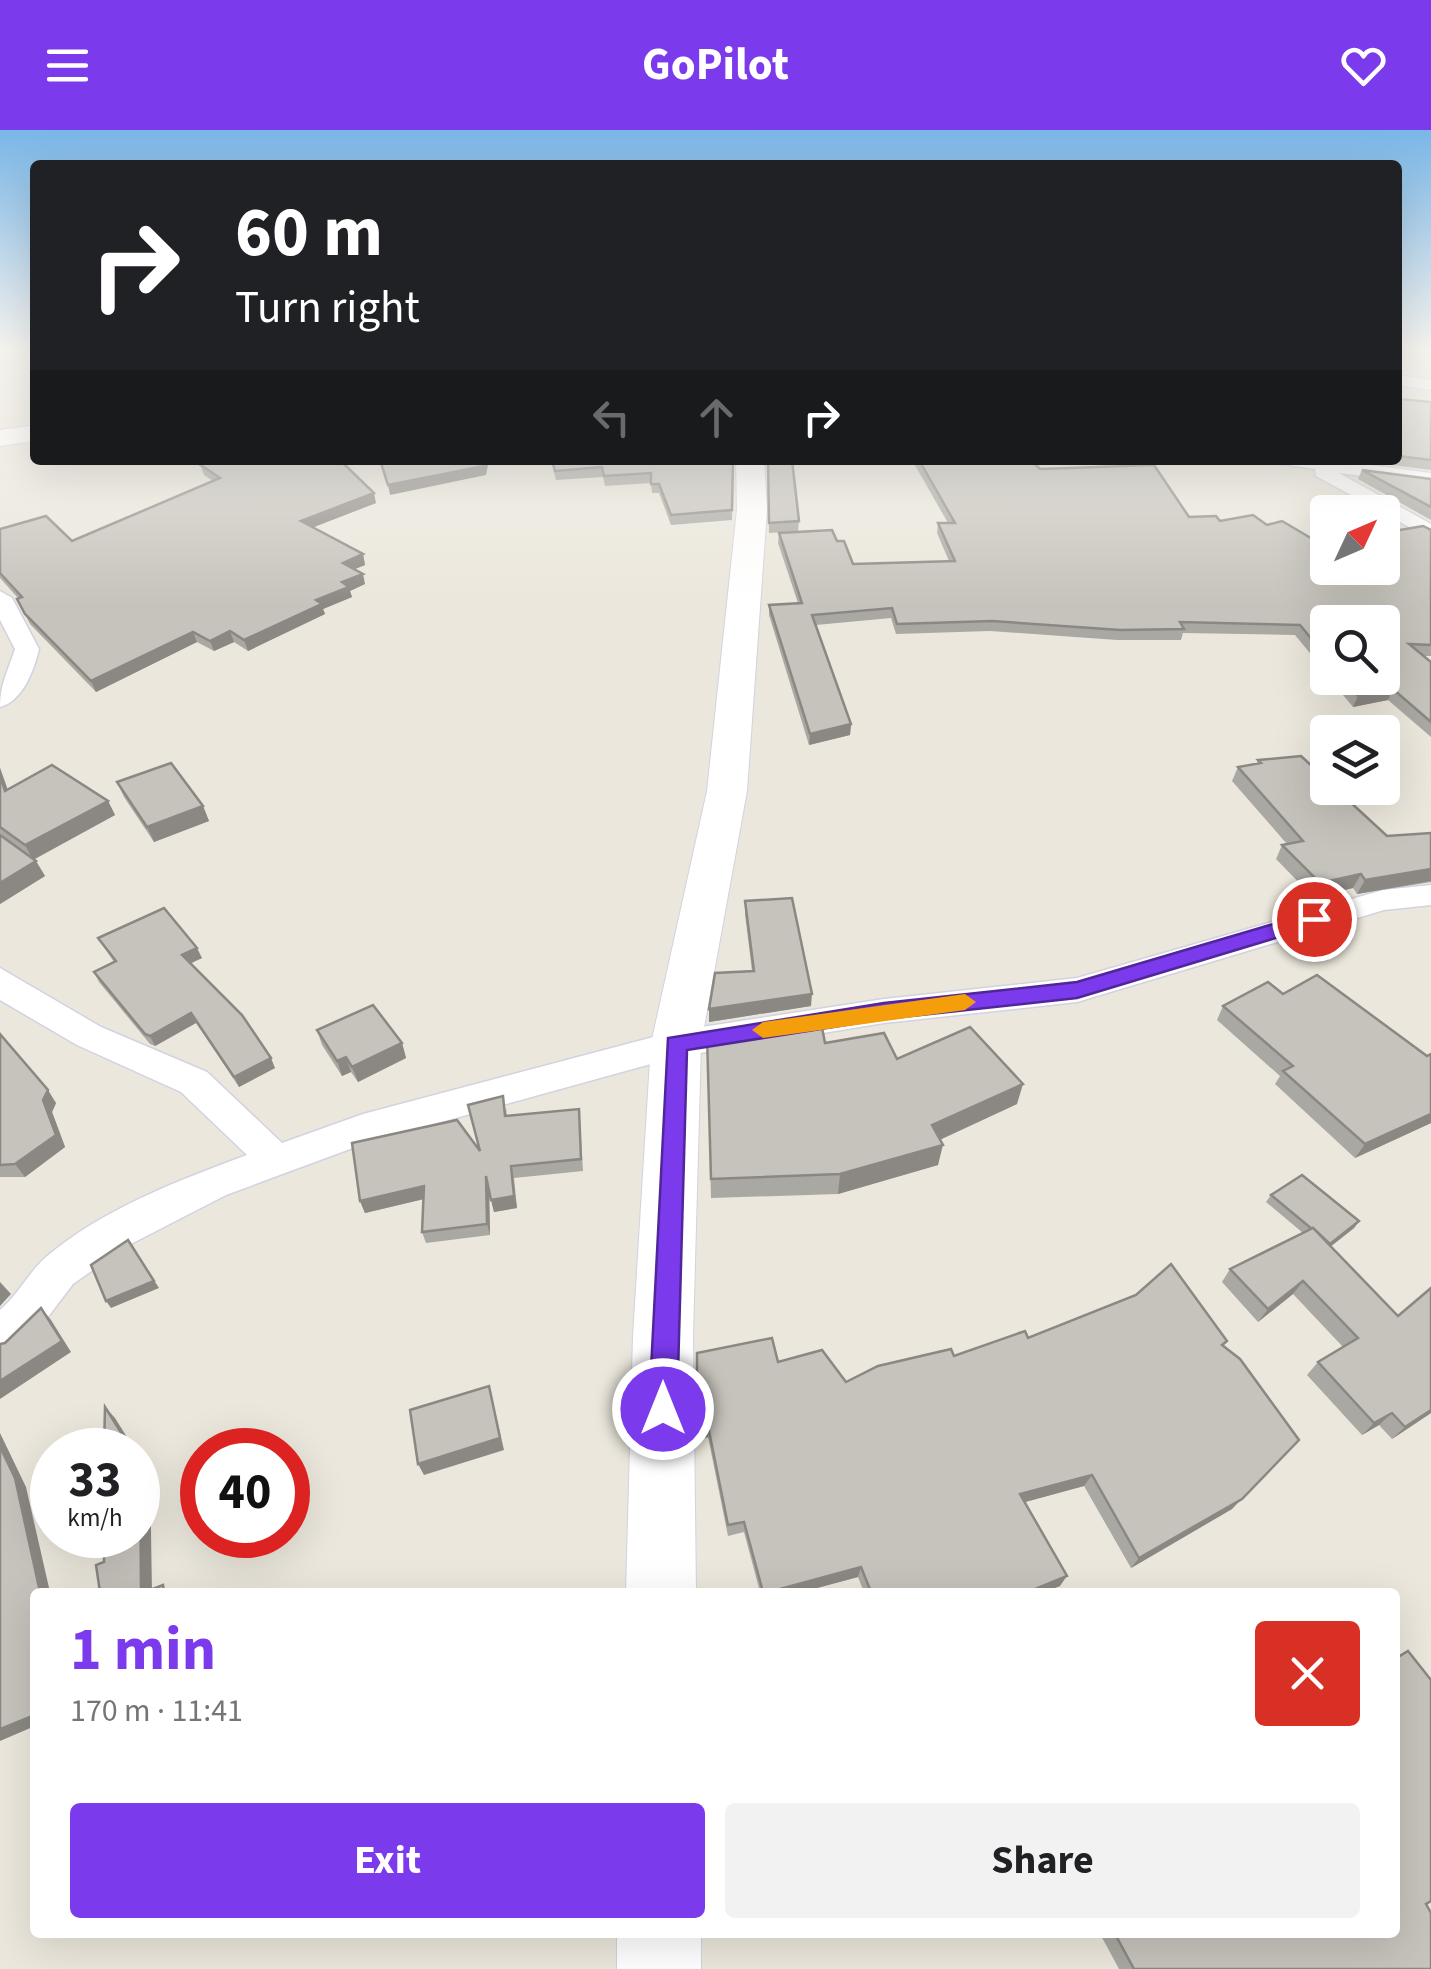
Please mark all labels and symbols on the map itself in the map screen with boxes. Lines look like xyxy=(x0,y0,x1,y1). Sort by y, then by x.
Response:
north arrow xyxy=(1310,495,1400,585)
pin xyxy=(1272,877,1357,962)
position arrow xyxy=(611,1357,715,1461)
speed limit sign: 40 xyxy=(180,1428,310,1558)

